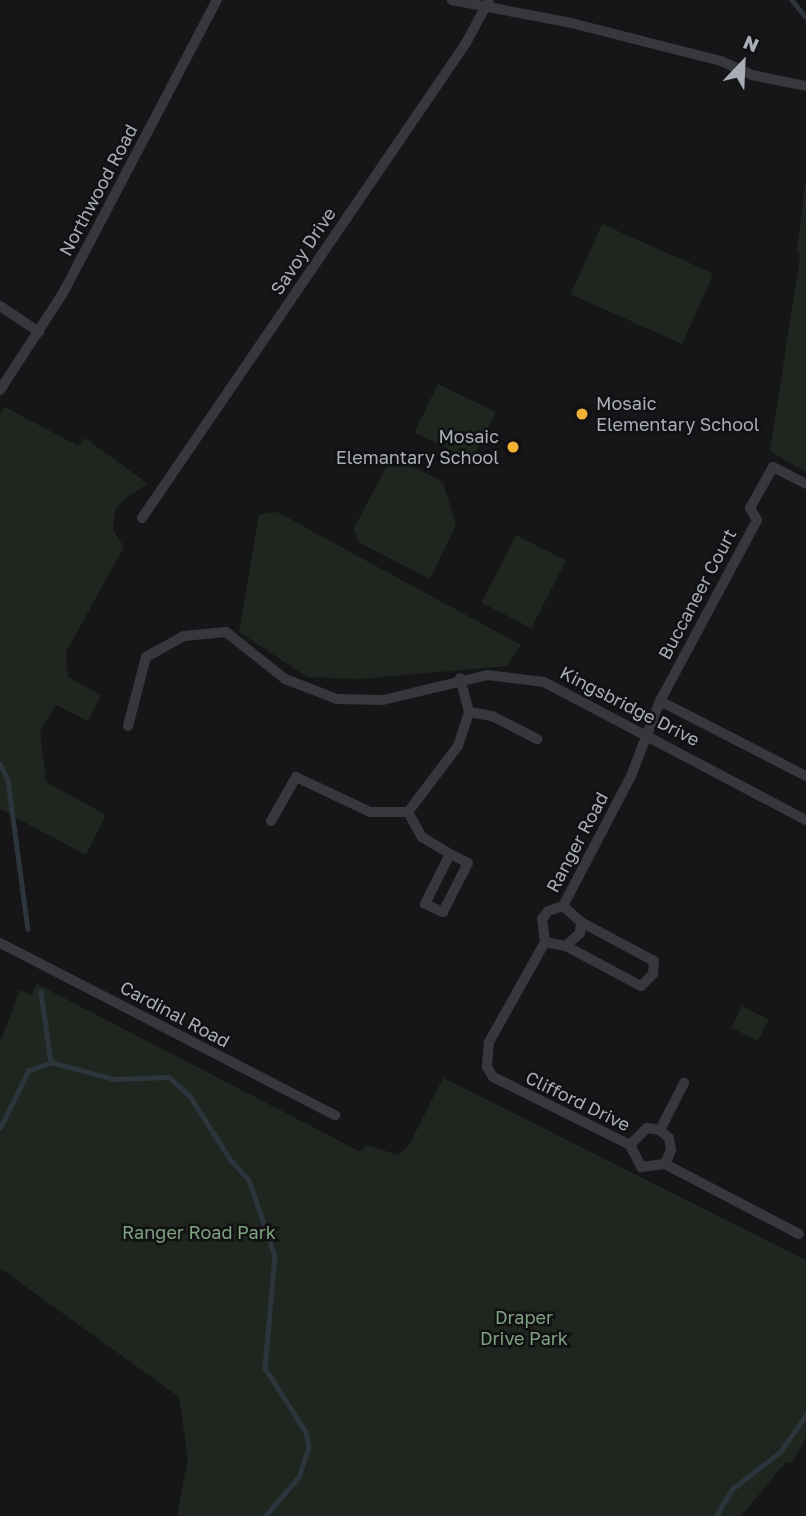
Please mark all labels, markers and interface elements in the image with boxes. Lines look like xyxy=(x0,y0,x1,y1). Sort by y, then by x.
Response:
north arrow xyxy=(708,28,778,98)
text: N xyxy=(740,30,763,57)
street label: Northwood Road xyxy=(54,121,142,259)
street label: Savoy Drive xyxy=(266,203,340,299)
place label: Mosaic Elementary School xyxy=(596,393,760,436)
marker: Mosaic Elementary School xyxy=(574,406,590,422)
place label: Mosaic Elemantary School xyxy=(336,426,499,468)
marker: Mosaic Elemantary School xyxy=(505,439,521,455)
street label: Buccaneer Court xyxy=(653,525,741,663)
street label: Kingsbridge Drive xyxy=(557,662,703,750)
street label: Ranger Road xyxy=(542,788,612,896)
street label: Cardinal Road xyxy=(117,976,233,1052)
street label: Clifford Drive xyxy=(522,1066,634,1136)
park label: Ranger Road Park xyxy=(122,1221,276,1243)
park label: Draper Drive Park xyxy=(480,1307,568,1350)

